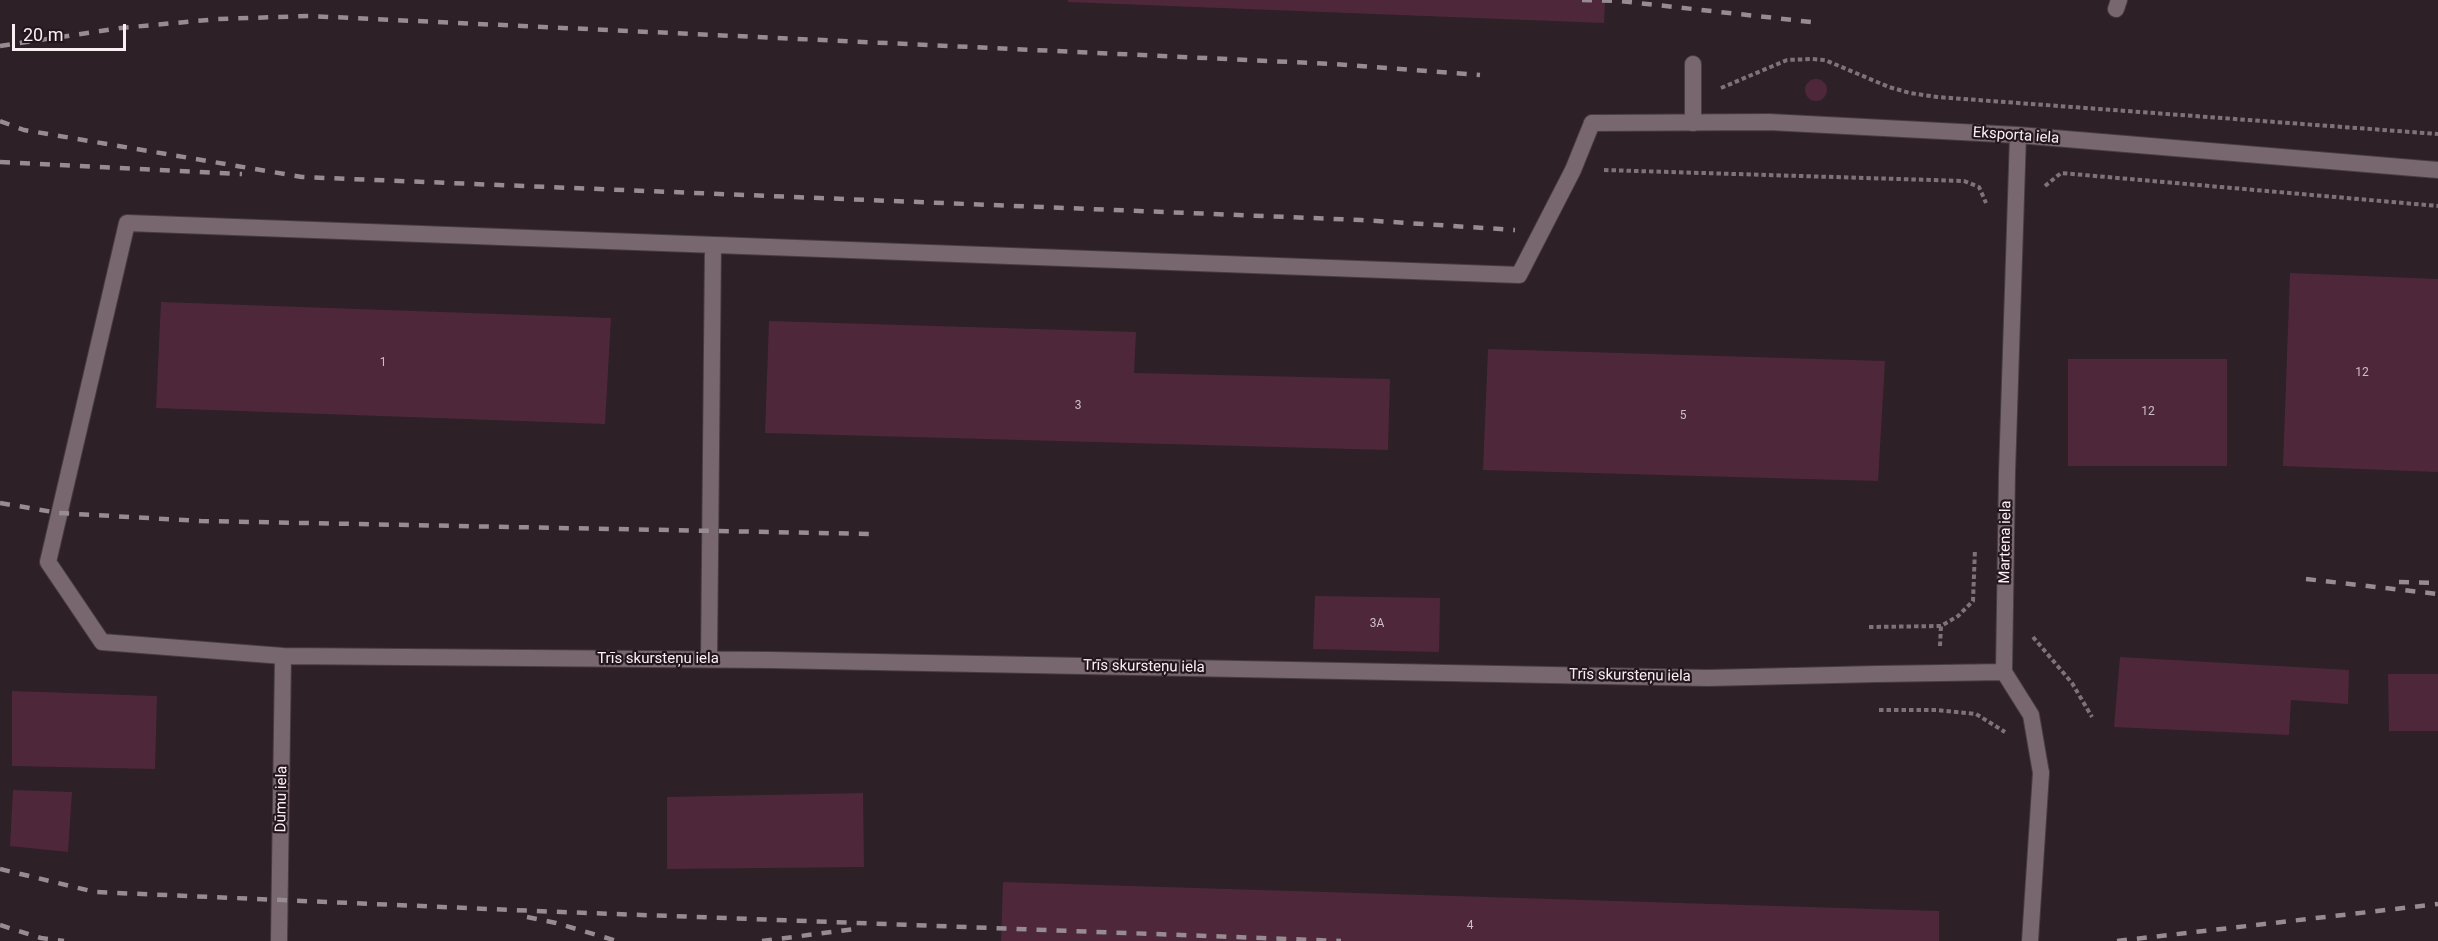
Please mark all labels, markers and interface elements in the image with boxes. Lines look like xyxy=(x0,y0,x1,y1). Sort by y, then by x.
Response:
scale bar xyxy=(15,12,129,50)
text: 20 m xyxy=(23,24,63,45)
street label: Eksporta iela xyxy=(1972,124,2060,148)
house number: 1 xyxy=(380,356,386,370)
house number: 12 xyxy=(2355,366,2369,380)
house number: 3 xyxy=(1075,399,1081,413)
house number: 12 xyxy=(2141,405,2155,419)
house number: 5 xyxy=(1680,409,1686,423)
street label: Martena iela xyxy=(1996,500,2016,584)
house number: 3A xyxy=(1370,617,1384,631)
street label: Trīs skursteņu iela xyxy=(597,650,719,668)
street label: Trīs skursteņu iela xyxy=(1083,657,1205,677)
street label: Trīs skursteņu iela xyxy=(1569,666,1691,686)
street label: Dūmu iela xyxy=(272,766,292,832)
house number: 4 xyxy=(1467,919,1473,933)

